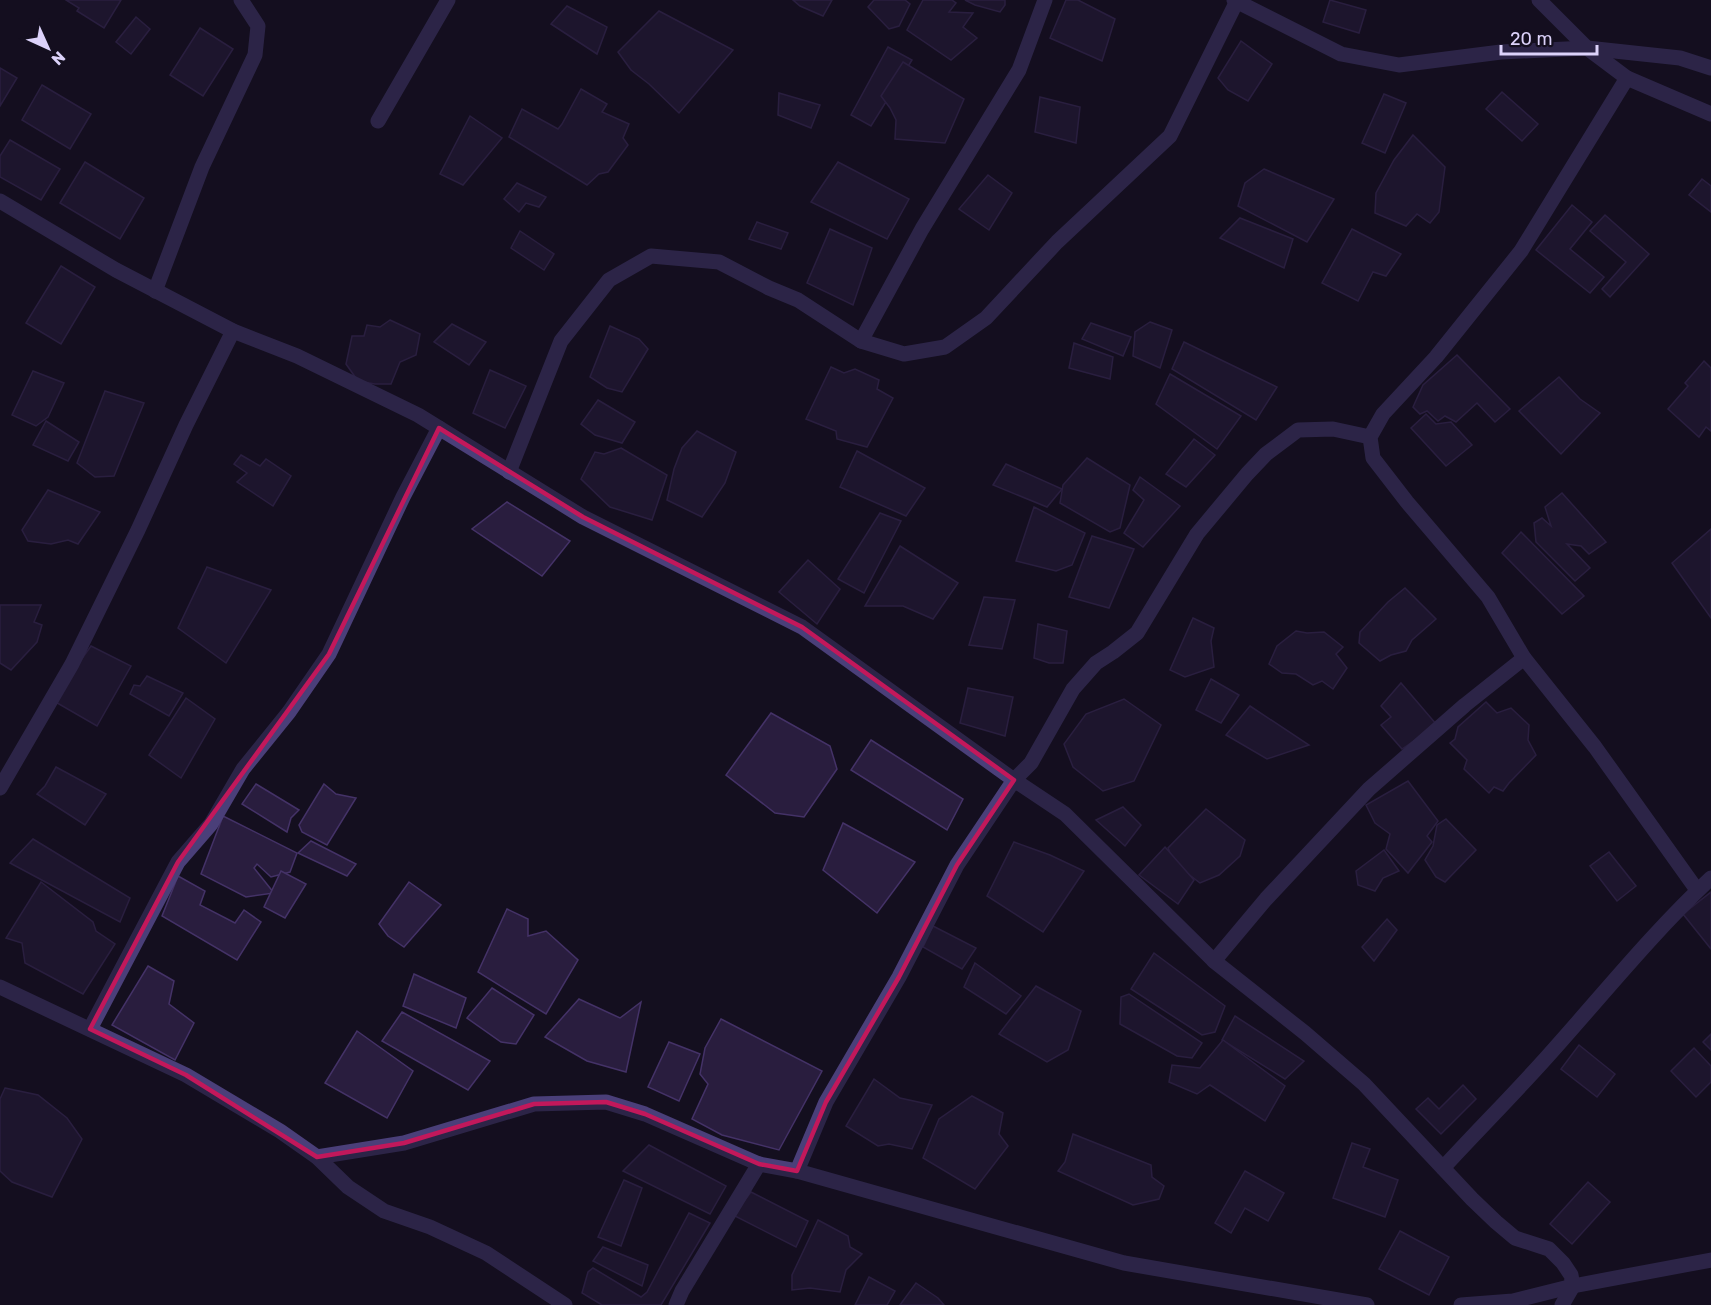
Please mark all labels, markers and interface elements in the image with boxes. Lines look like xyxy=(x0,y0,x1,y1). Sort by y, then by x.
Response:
north arrow xyxy=(18,18,78,78)
scale bar xyxy=(1501,18,1597,56)
text: 20 m xyxy=(1510,28,1552,50)
text: N xyxy=(47,47,69,69)

